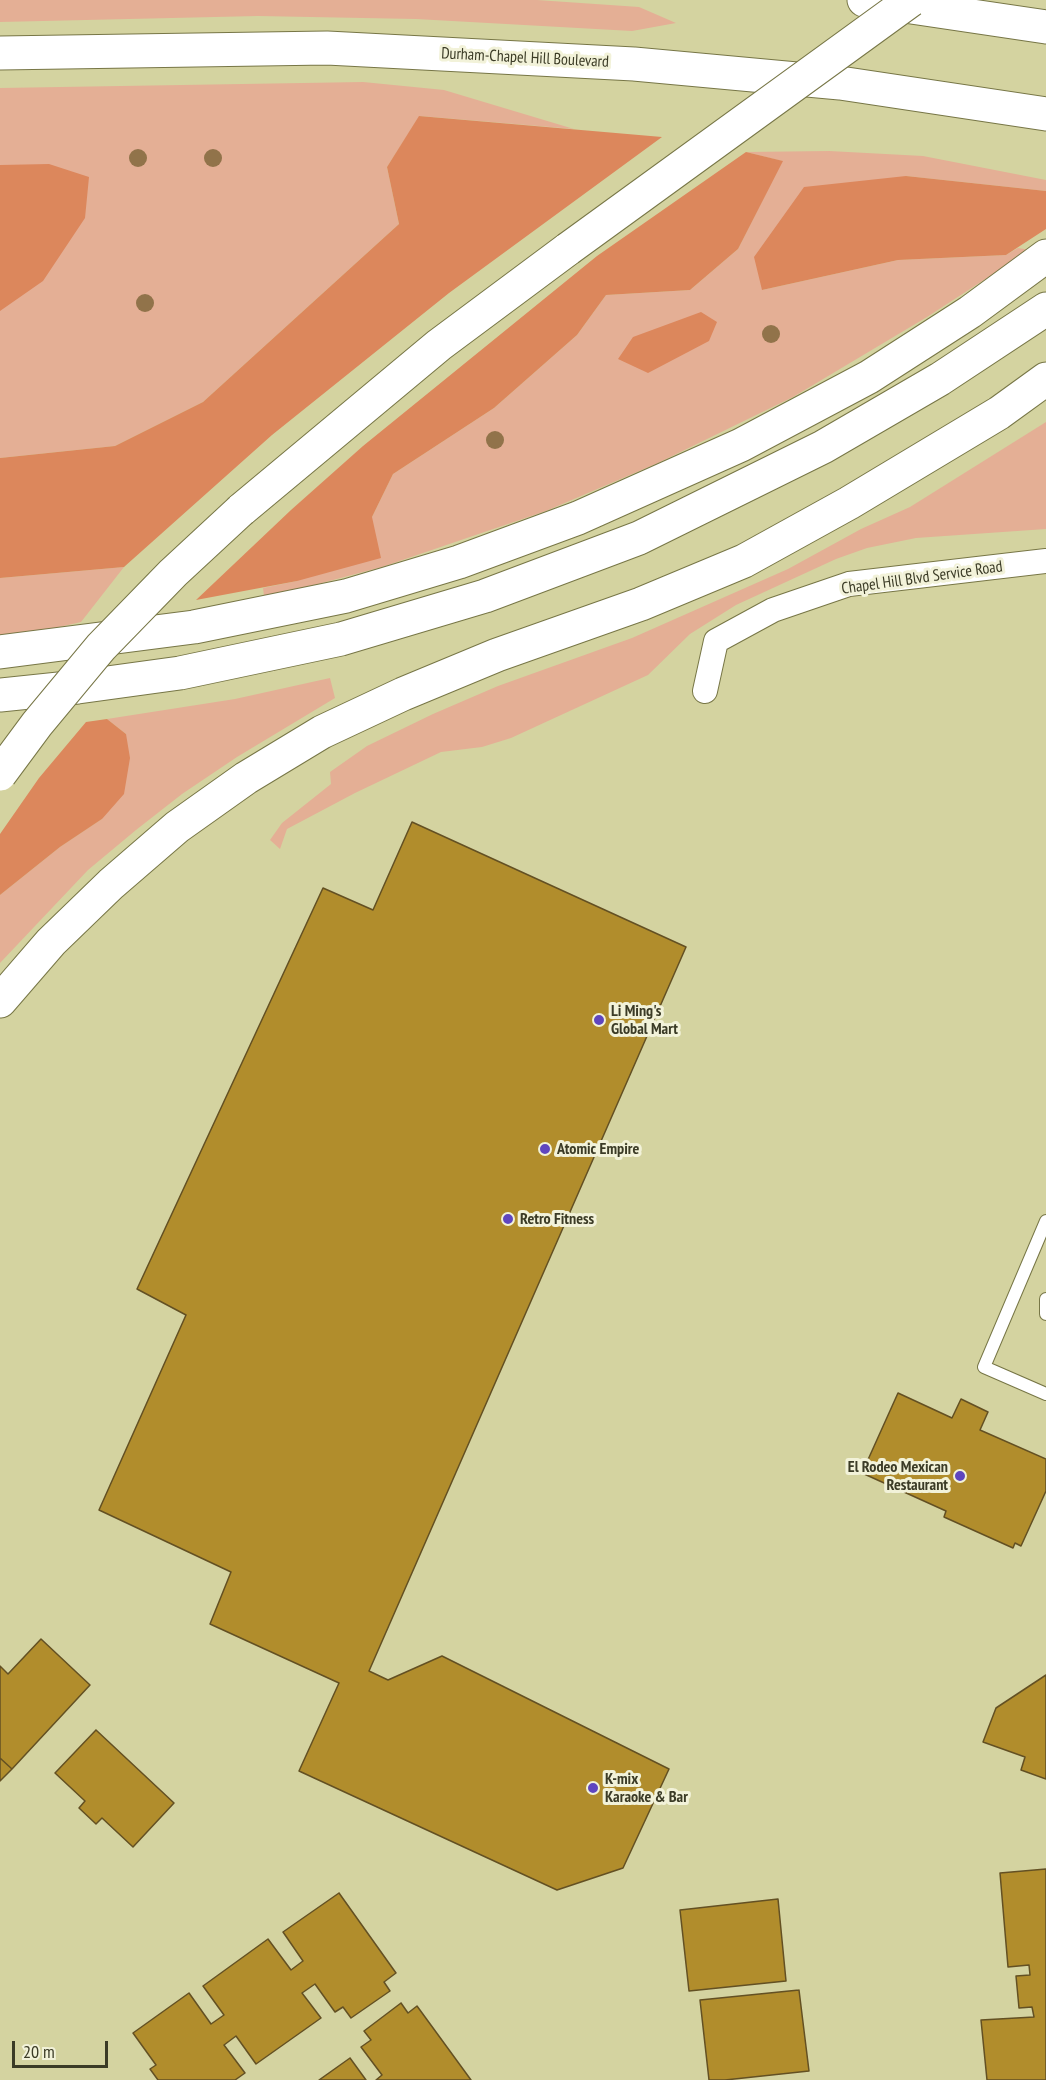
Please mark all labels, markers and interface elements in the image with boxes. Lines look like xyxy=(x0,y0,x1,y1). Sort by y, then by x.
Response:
street label: Durham-Chapel Hill Boulevard xyxy=(441,44,609,72)
street label: Chapel Hill Blvd Service Road xyxy=(840,557,1004,599)
place label: Li Ming's Global Mart xyxy=(611,1001,678,1039)
marker: Li Ming's Global Mart xyxy=(592,1013,606,1027)
place label: Atomic Empire xyxy=(557,1139,639,1159)
marker: Atomic Empire xyxy=(538,1142,552,1156)
place label: Retro Fitness xyxy=(520,1209,594,1229)
marker: Retro Fitness xyxy=(501,1212,515,1226)
place label: El Rodeo Mexican Restaurant xyxy=(848,1457,948,1495)
marker: El Rodeo Mexican Restaurant xyxy=(953,1469,967,1483)
place label: K-mix Karaoke & Bar xyxy=(605,1769,688,1807)
marker: K-mix Karaoke & Bar xyxy=(586,1781,600,1795)
scale bar xyxy=(15,2029,111,2067)
text: 20 m xyxy=(23,2040,55,2063)

